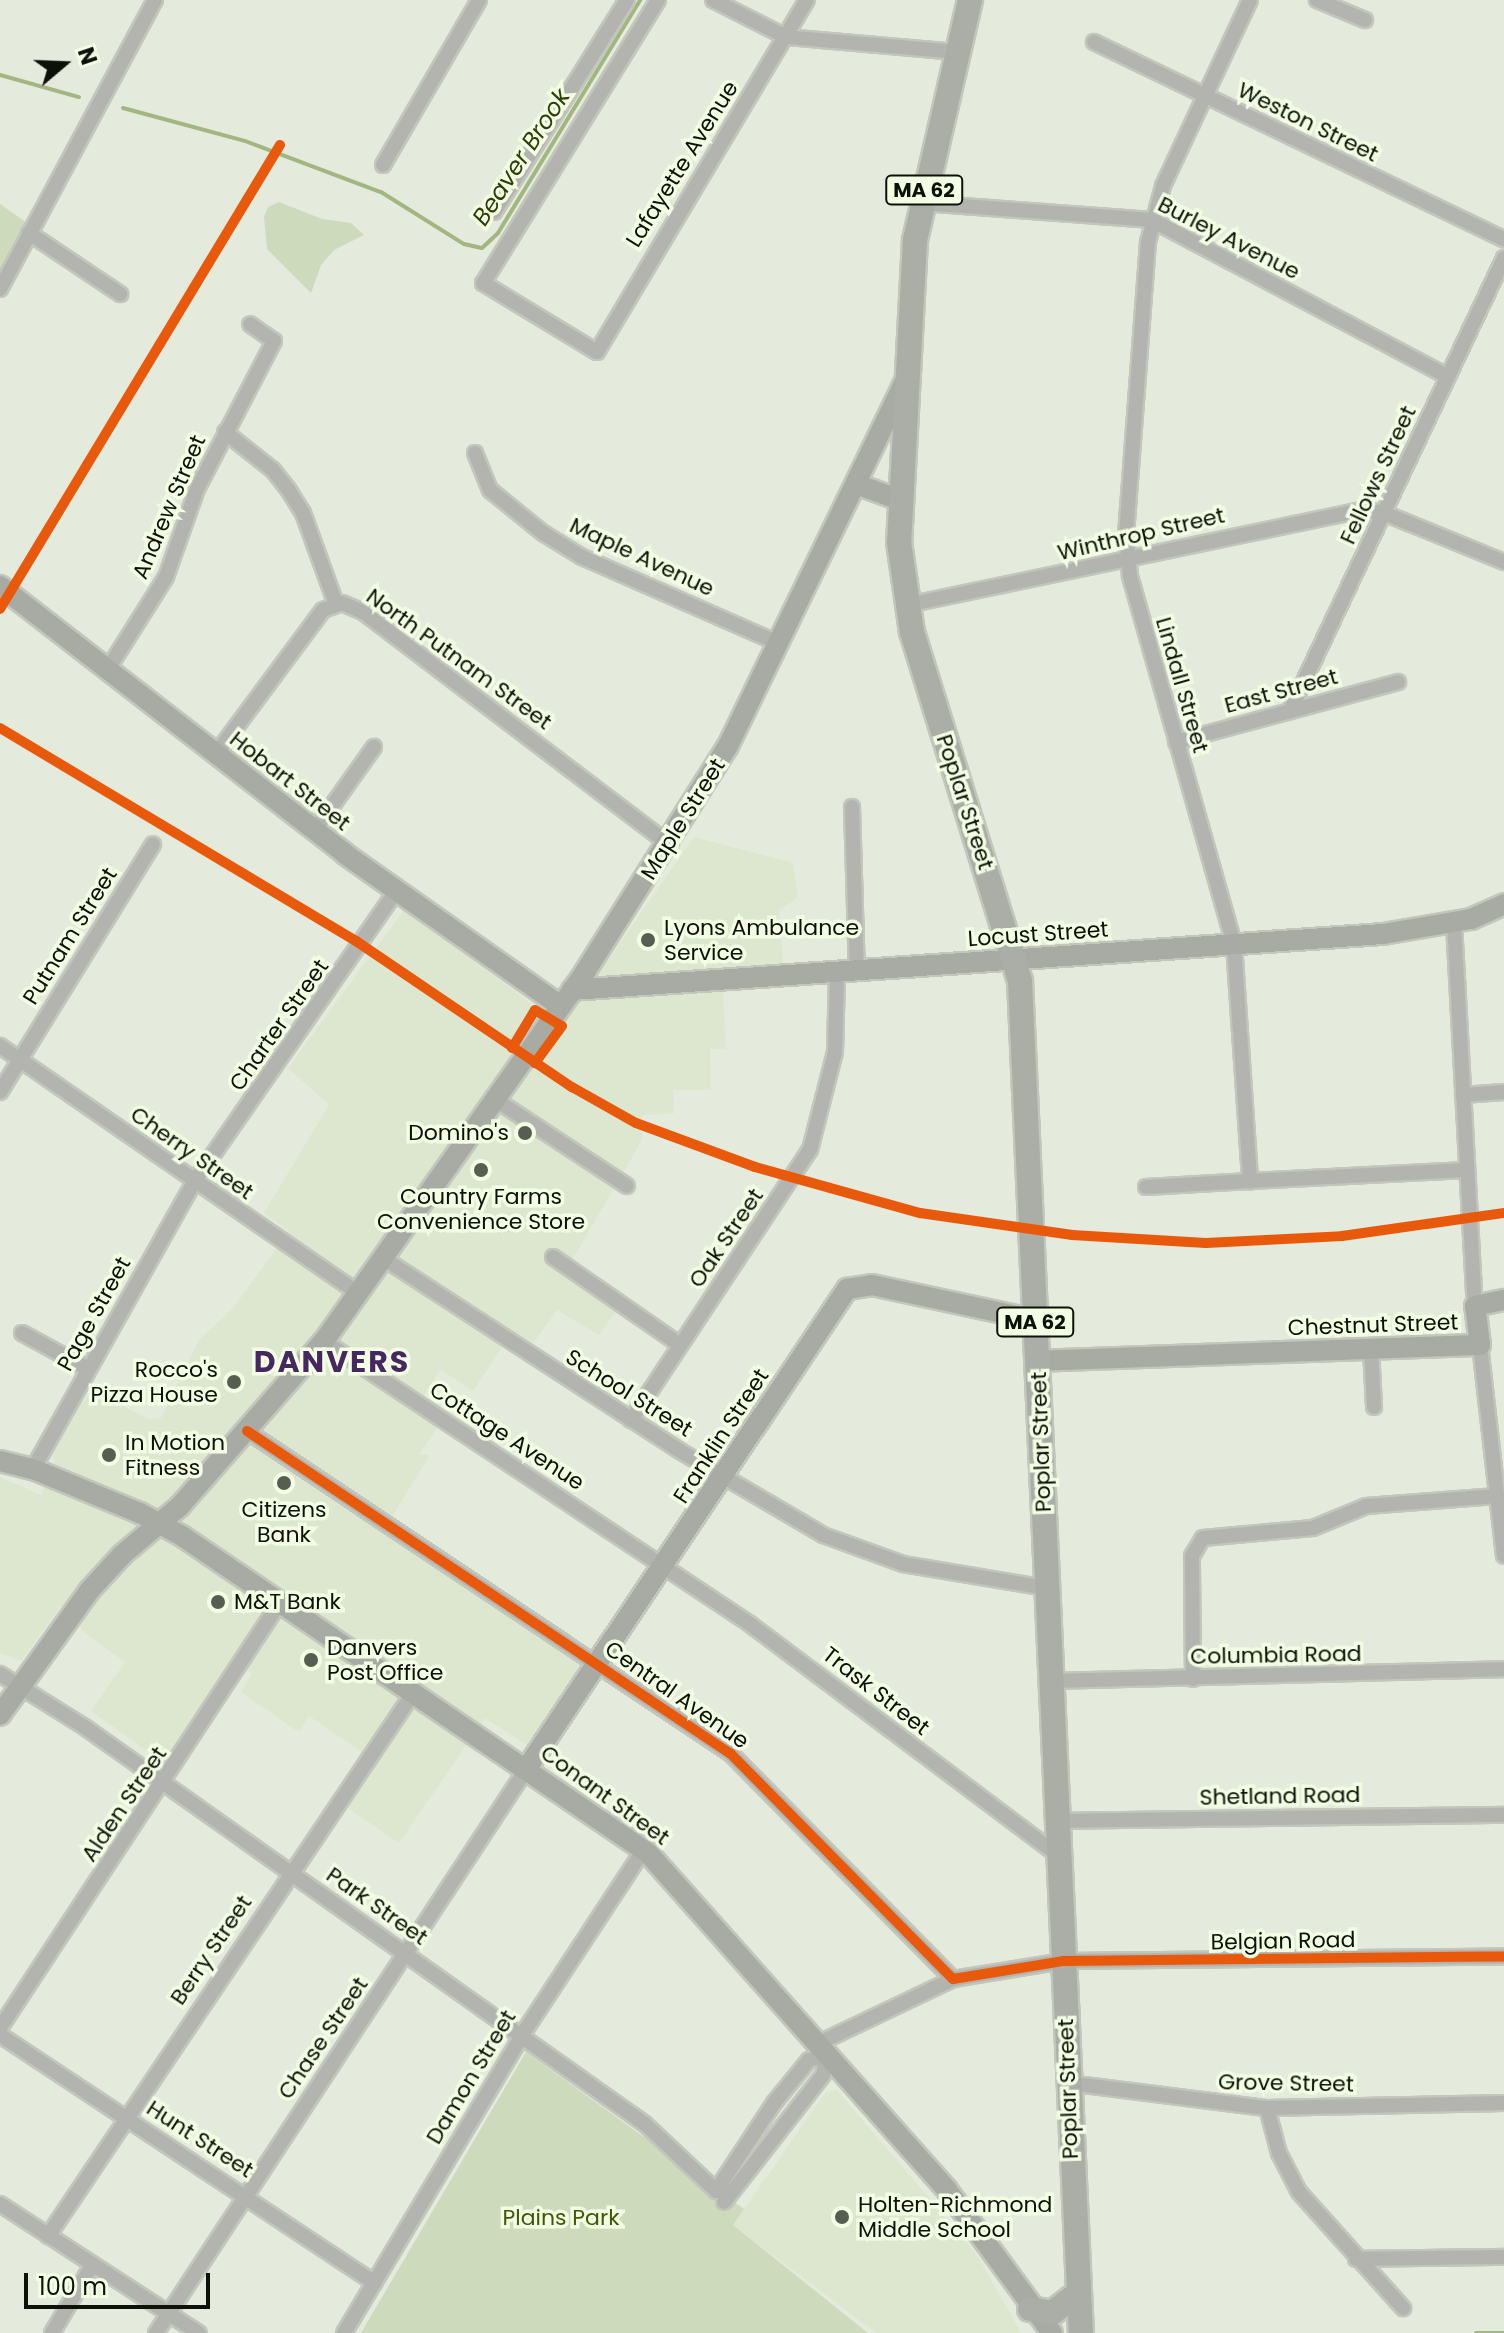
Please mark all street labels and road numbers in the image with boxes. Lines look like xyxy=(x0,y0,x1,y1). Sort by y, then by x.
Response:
street label: Lafayette Avenue xyxy=(620,76,744,252)
street label: Weston Street xyxy=(1233,77,1383,167)
road number: MA 62 xyxy=(884,174,964,206)
street label: Burley Avenue xyxy=(1154,191,1304,285)
street label: Fellows Street xyxy=(1334,402,1422,548)
street label: Andrew Street xyxy=(127,431,211,583)
street label: Winthrop Street xyxy=(1055,502,1227,566)
street label: Maple Avenue xyxy=(566,512,718,602)
street label: North Putnam Street xyxy=(361,583,557,735)
street label: Lindall Street xyxy=(1150,614,1214,756)
street label: East Street xyxy=(1222,663,1340,719)
street label: Hobart Street xyxy=(225,726,355,836)
street label: Poplar Street xyxy=(931,731,999,873)
street label: Maple Street xyxy=(635,753,731,885)
street label: Putnam Street xyxy=(17,863,123,1009)
street label: Locust Street xyxy=(967,916,1109,952)
street label: Charter Street xyxy=(224,954,334,1096)
street label: Cherry Street xyxy=(126,1101,258,1205)
street label: Oak Street xyxy=(683,1183,769,1293)
street label: Page Street xyxy=(52,1252,136,1376)
road number: MA 62 xyxy=(995,1306,1075,1338)
street label: Chestnut Street xyxy=(1287,1309,1459,1341)
street label: School Street xyxy=(561,1344,697,1442)
street label: Franklin Street xyxy=(668,1364,774,1508)
street label: Poplar Street xyxy=(1025,1371,1057,1513)
street label: Cottage Avenue xyxy=(425,1376,589,1496)
street label: Central Avenue xyxy=(600,1636,754,1754)
street label: Columbia Road xyxy=(1190,1640,1362,1670)
street label: Trask Street xyxy=(817,1641,935,1741)
street label: Conant Street xyxy=(536,1740,674,1850)
street label: Alden Street xyxy=(76,1741,172,1867)
street label: Shetland Road xyxy=(1199,1781,1361,1811)
street label: Park Street xyxy=(321,1862,433,1950)
street label: Berry Street xyxy=(165,1890,257,2010)
street label: Belgian Road xyxy=(1210,1927,1356,1955)
street label: Chase Street xyxy=(273,1972,373,2104)
street label: Damon Street xyxy=(421,2005,521,2149)
street label: Poplar Street xyxy=(1052,2018,1084,2160)
street label: Grove Street xyxy=(1218,2069,1354,2097)
street label: Hunt Street xyxy=(142,2095,258,2183)

